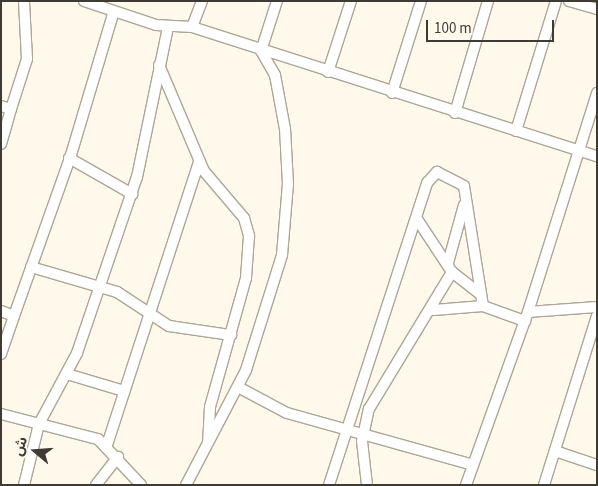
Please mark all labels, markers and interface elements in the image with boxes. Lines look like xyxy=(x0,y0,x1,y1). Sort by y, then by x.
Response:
scale bar xyxy=(428,10,556,42)
text: 100 m xyxy=(434,18,472,39)
north arrow xyxy=(10,426,60,476)
text: ش xyxy=(8,434,33,459)

